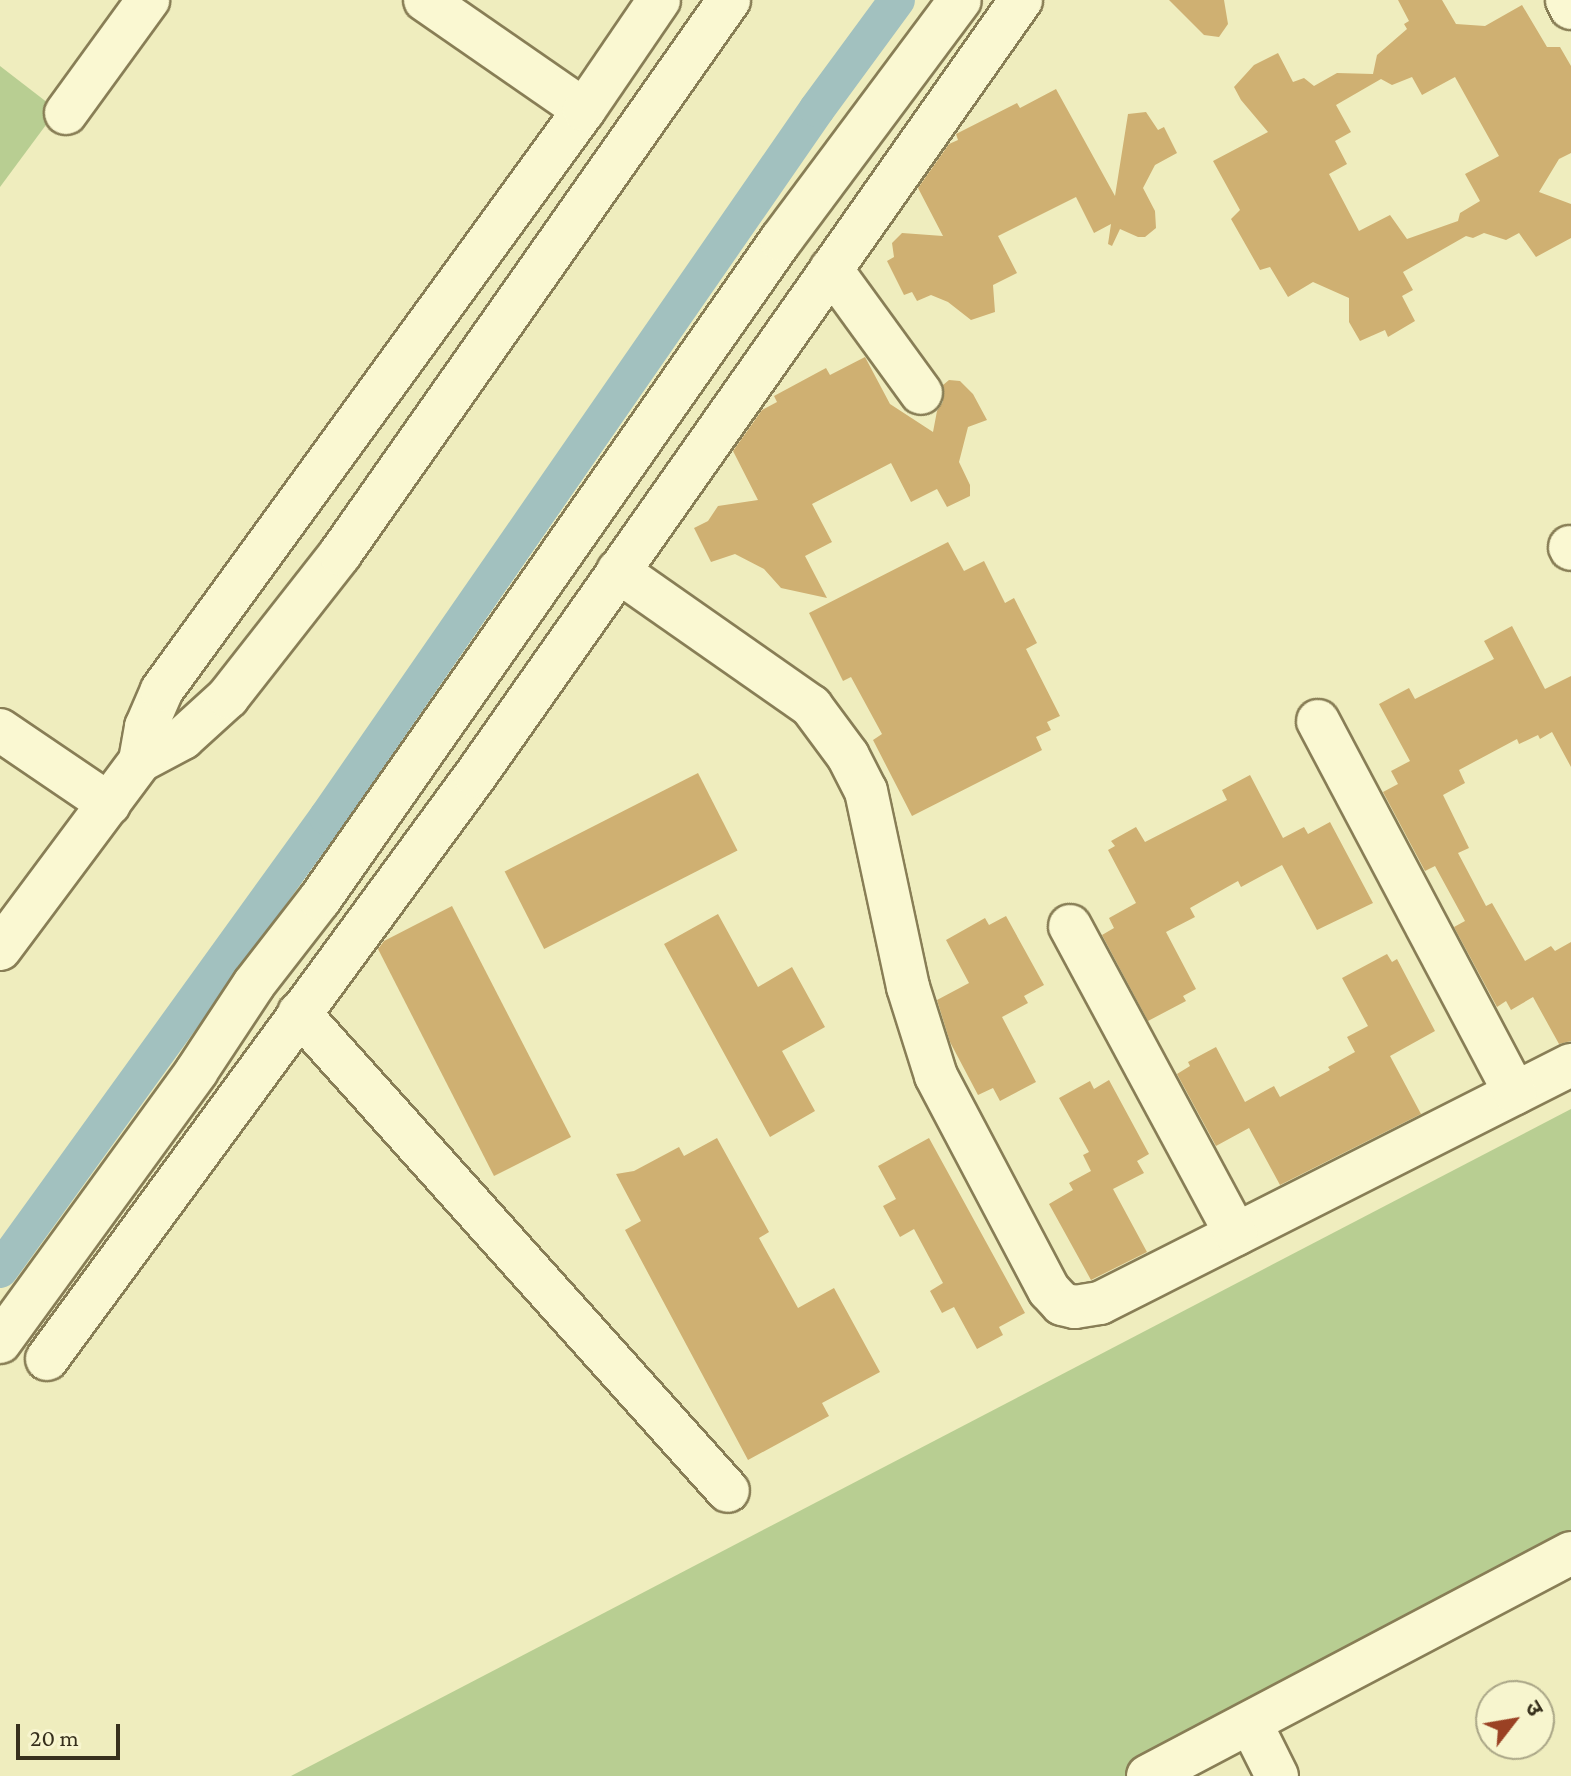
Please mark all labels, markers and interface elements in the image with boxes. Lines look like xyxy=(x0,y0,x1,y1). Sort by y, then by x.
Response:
north arrow xyxy=(1475,1680,1555,1760)
text: उ xyxy=(1520,1696,1548,1720)
scale bar xyxy=(20,1708,124,1758)
text: 20 m xyxy=(30,1724,79,1751)

